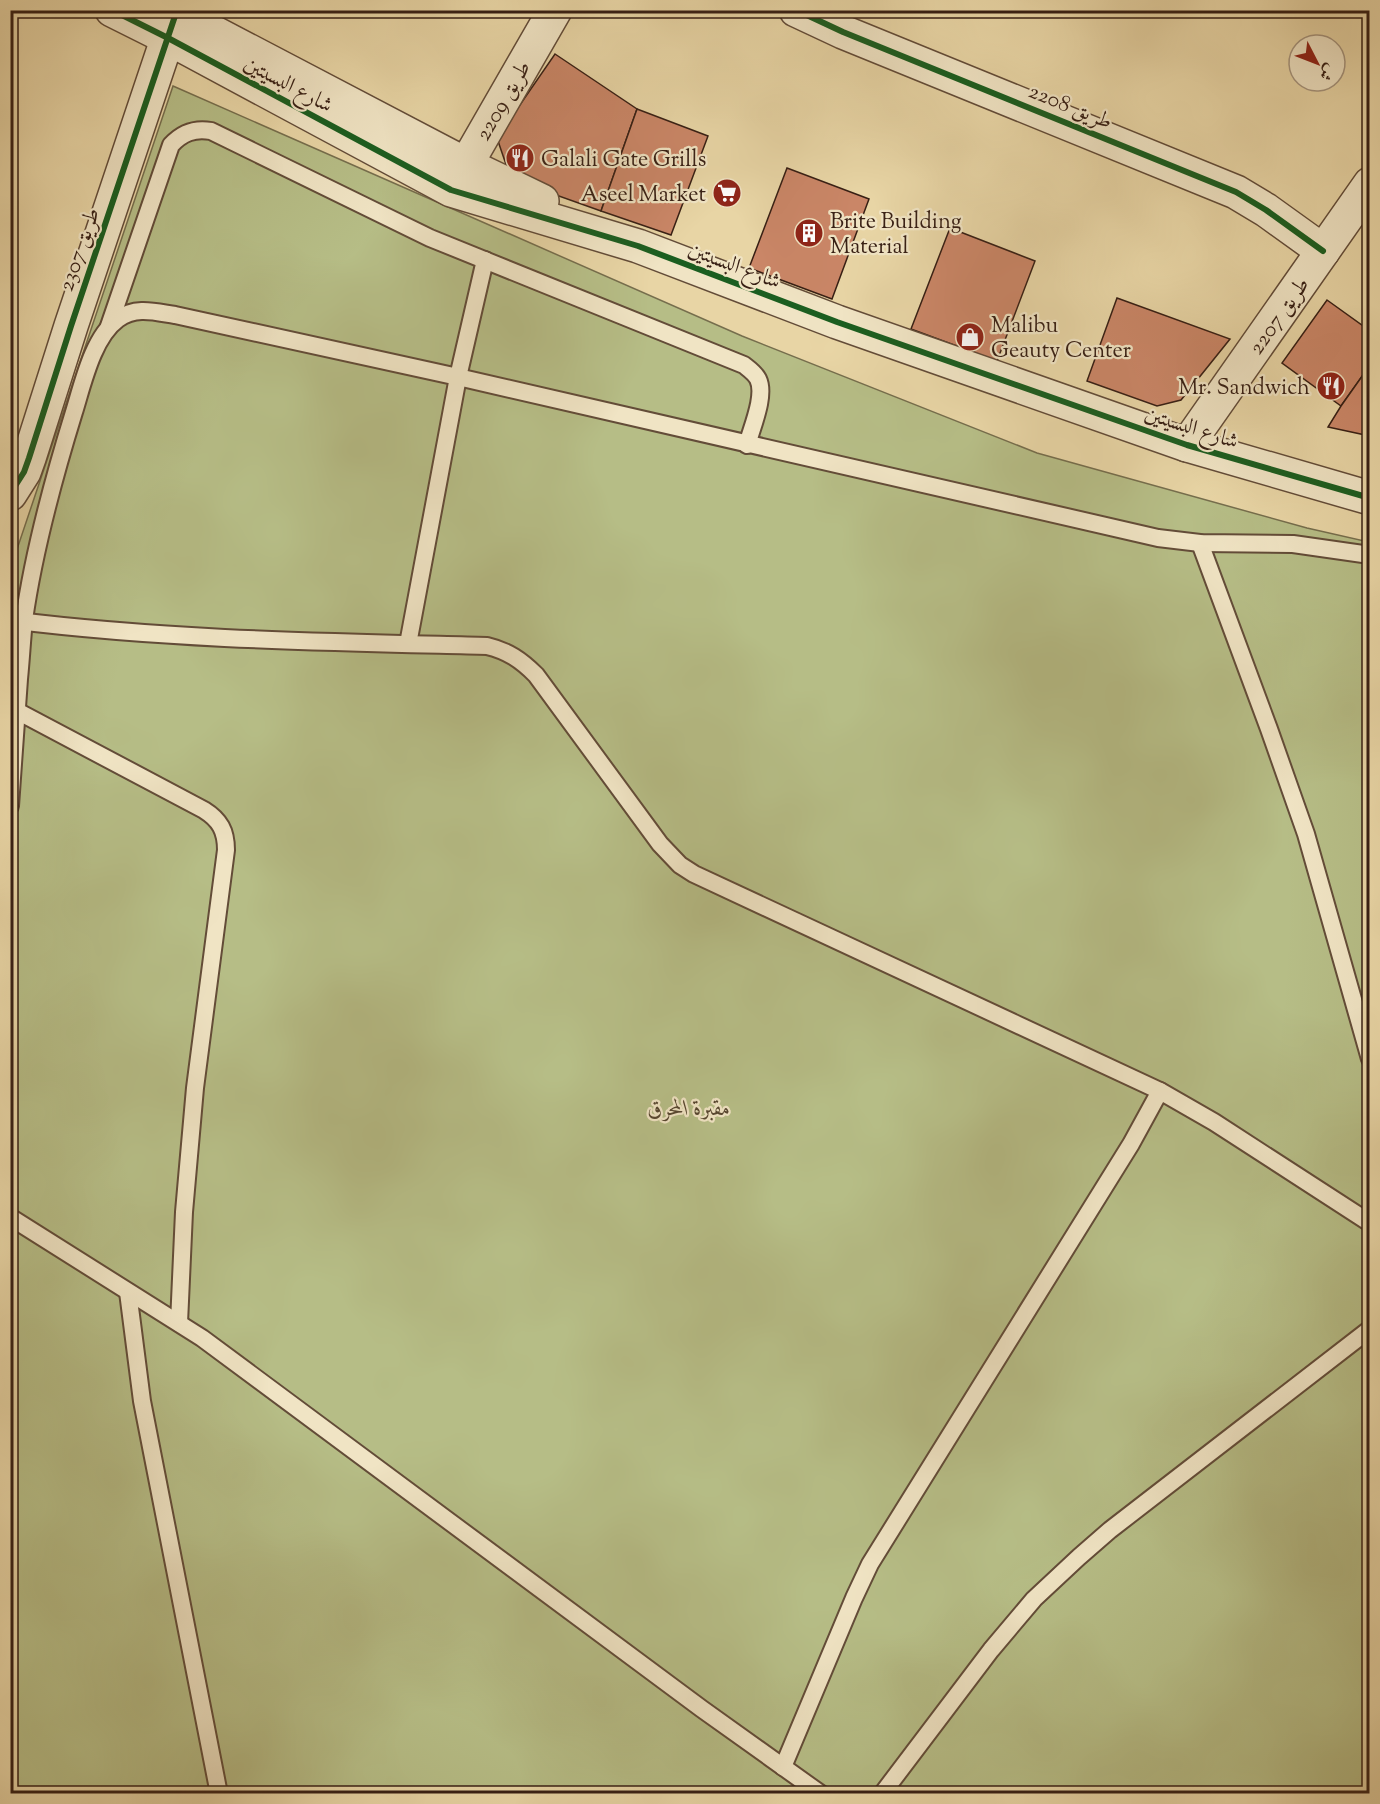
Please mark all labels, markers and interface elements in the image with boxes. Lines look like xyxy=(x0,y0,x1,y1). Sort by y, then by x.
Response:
north arrow xyxy=(1287,33,1347,93)
street label: شارع البسيتين xyxy=(237,49,338,123)
street label: طريق 2209 xyxy=(469,55,540,148)
text: ش xyxy=(1312,58,1340,85)
street label: طريق 2208 xyxy=(1023,76,1117,139)
restaurant icon: Galali Gate Grills xyxy=(504,142,536,174)
place label: Galali Gate Grills xyxy=(541,145,706,177)
supermarket icon: Aseel Market xyxy=(711,177,743,209)
place label: Aseel Market xyxy=(581,180,706,212)
street label: طريق 2307 xyxy=(52,204,110,296)
place label: Brite Building Material xyxy=(830,207,962,264)
building icon: Brite Building Material xyxy=(793,217,825,249)
street label: شارع البسيتين xyxy=(683,235,785,299)
street label: طريق 2207 xyxy=(1242,271,1319,362)
place label: Malibu Geauty Center xyxy=(991,311,1131,368)
shop icon: Malibu Geauty Center xyxy=(954,321,986,353)
restaurant icon: Mr. Sandwich xyxy=(1315,370,1347,402)
place label: Mr. Sandwich xyxy=(1178,373,1310,405)
street label: شارع البسيتين xyxy=(1140,399,1242,459)
park label: مقبرة المحرق xyxy=(647,1094,731,1126)

